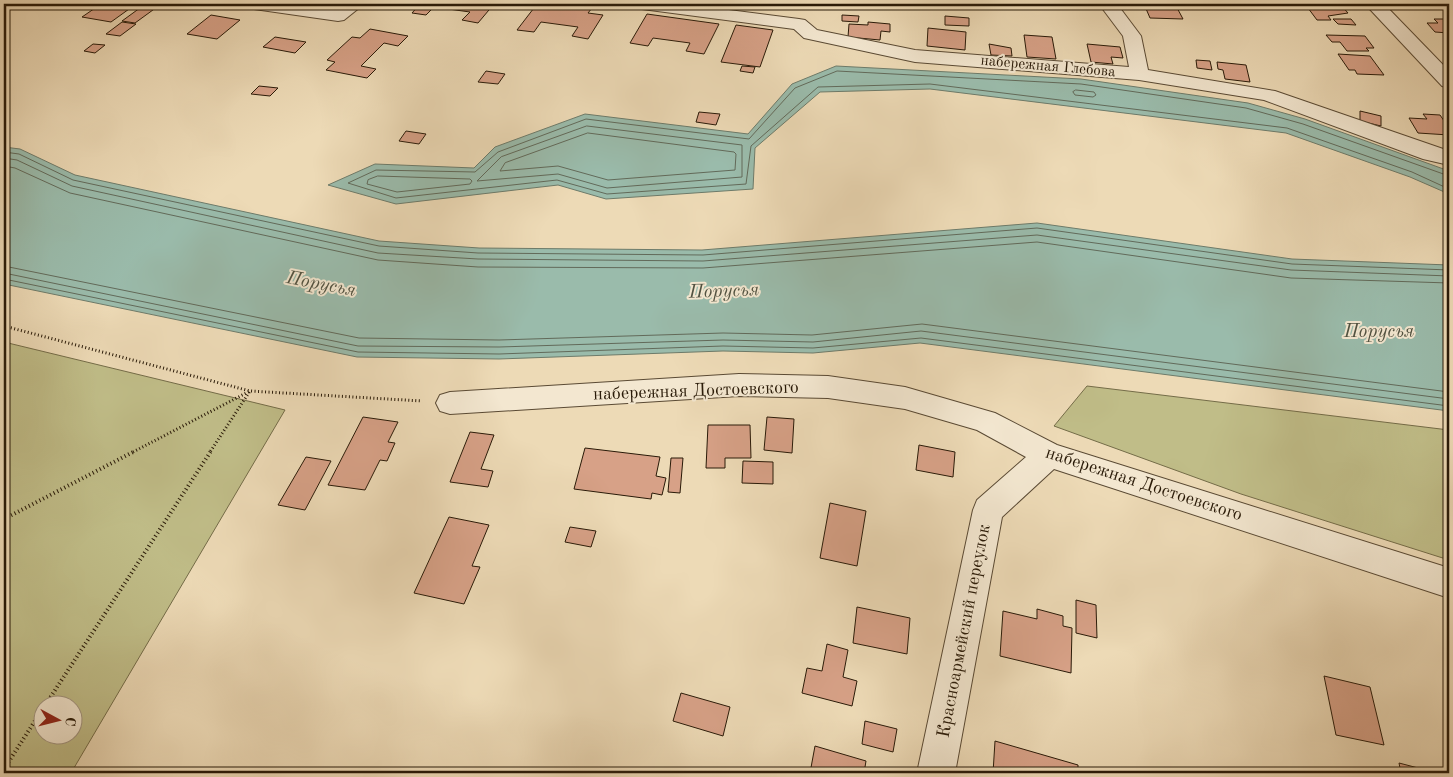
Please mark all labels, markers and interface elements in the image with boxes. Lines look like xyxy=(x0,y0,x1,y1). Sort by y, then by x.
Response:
street label: набережная Глебова xyxy=(980,54,1117,80)
water label: Порусья xyxy=(283,269,358,301)
water label: Порусья xyxy=(687,281,760,303)
water label: Порусья xyxy=(1343,323,1414,342)
street label: набережная Достоевского xyxy=(593,378,799,404)
street label: набережная Достоевского xyxy=(1043,444,1245,524)
street label: Красноармейский переулок xyxy=(934,523,994,739)
north arrow xyxy=(32,694,82,744)
text: С xyxy=(62,716,77,727)

